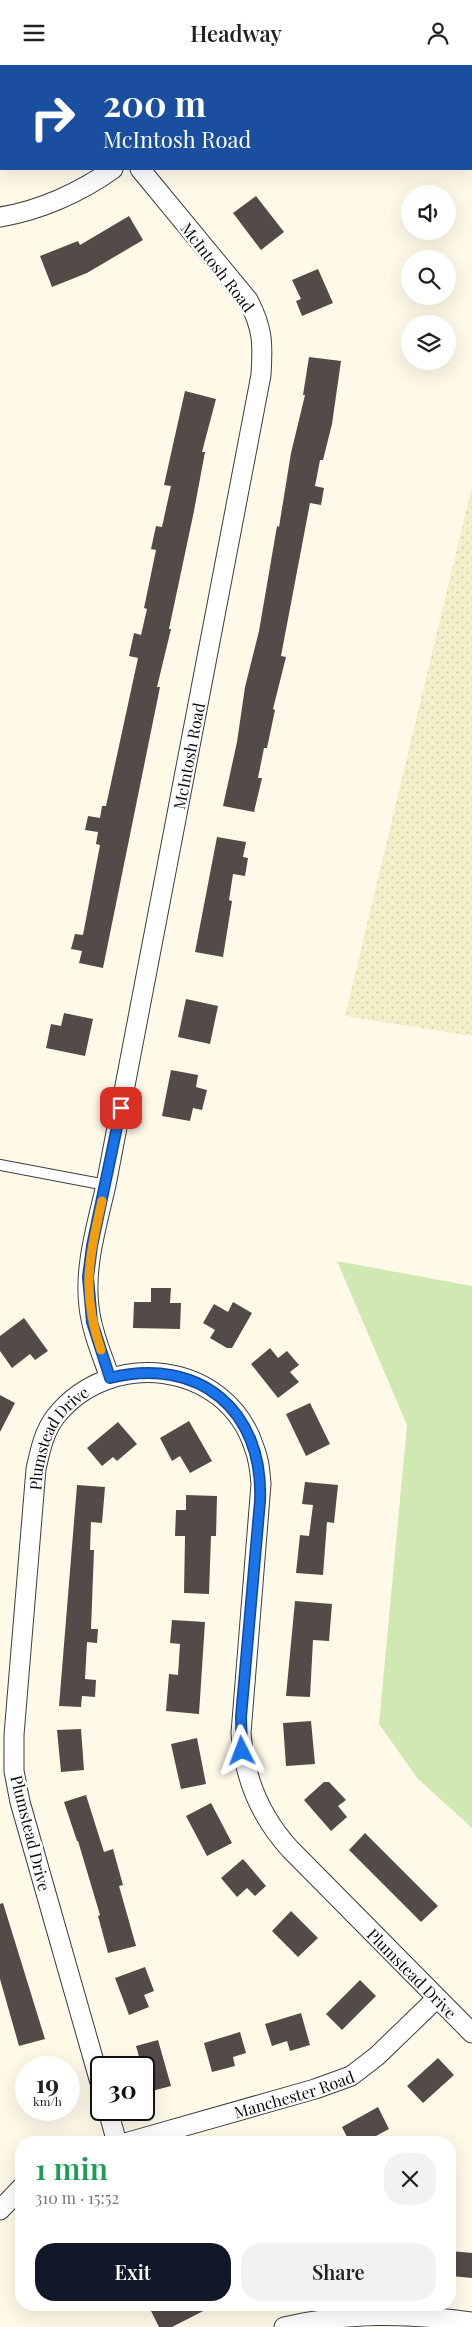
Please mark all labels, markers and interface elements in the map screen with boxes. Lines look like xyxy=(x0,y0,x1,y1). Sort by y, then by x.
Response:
text: Headway xyxy=(190,18,282,48)
icon: menu xyxy=(20,19,48,47)
icon: person xyxy=(424,19,452,47)
text: 200 m xyxy=(103,79,206,126)
icon: right xyxy=(20,85,85,150)
text: McIntosh Road xyxy=(103,124,251,154)
map controls xyxy=(401,185,456,370)
button: sound xyxy=(401,185,456,240)
street label: McIntosh Road xyxy=(177,218,259,316)
button: search xyxy=(401,250,456,305)
button: layers xyxy=(401,315,456,370)
street label: McIntosh Road xyxy=(168,701,209,811)
pin xyxy=(100,1087,142,1129)
icon: arrive xyxy=(107,1094,135,1122)
street label: Plumstead Drive xyxy=(24,1381,92,1491)
position arrow xyxy=(215,1724,267,1776)
street label: Plumstead Drive xyxy=(6,1773,56,1893)
street label: Plumstead Drive xyxy=(363,1923,462,2022)
speed limit sign: 30 xyxy=(90,2056,155,2121)
street label: Manchester Road xyxy=(231,2065,357,2122)
text: 19 xyxy=(36,2066,59,2099)
text: km/h xyxy=(33,2093,62,2109)
text: 1 min xyxy=(35,2148,108,2188)
button: close xyxy=(384,2153,436,2205)
text: 310 m · 15:52 xyxy=(35,2187,119,2208)
button: Exit xyxy=(35,2243,231,2301)
button: Share xyxy=(241,2243,436,2301)

